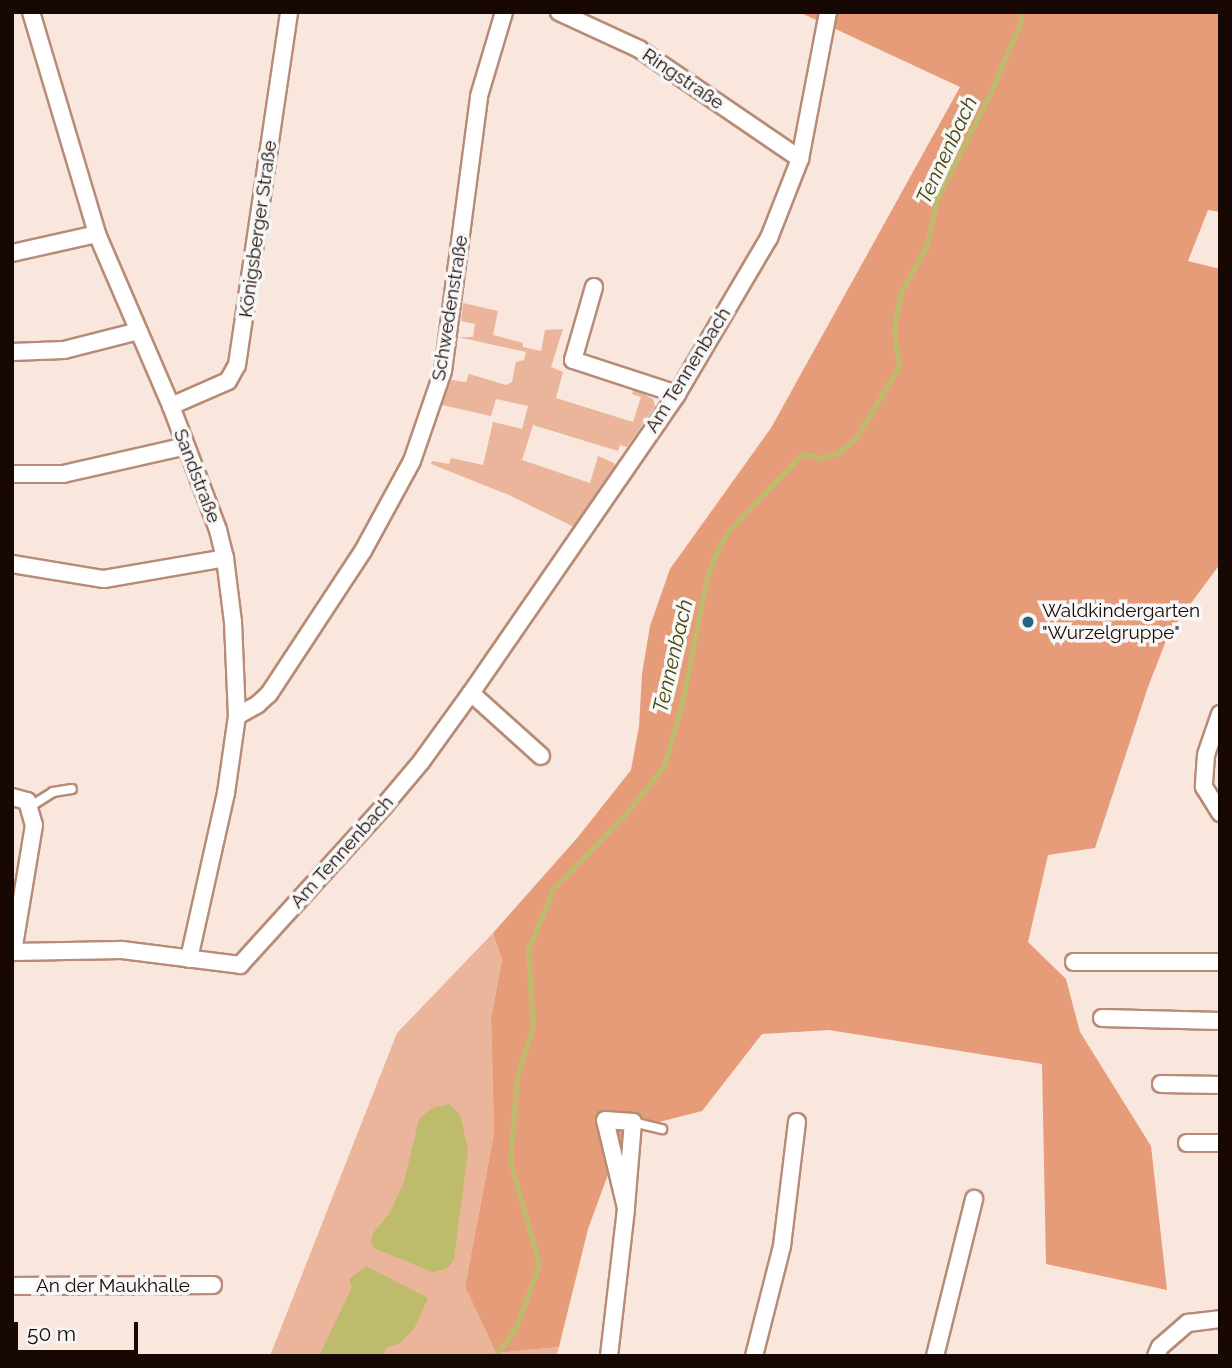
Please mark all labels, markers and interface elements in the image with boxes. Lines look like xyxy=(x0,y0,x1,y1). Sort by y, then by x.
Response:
street label: Ringstraße xyxy=(638,43,728,115)
water label: Tennenbach xyxy=(911,92,983,208)
street label: Königsberger Straße xyxy=(234,139,282,319)
street label: Schwedenstraße xyxy=(427,233,473,383)
street label: Am Tennenbach xyxy=(640,303,736,437)
street label: Sandstraße xyxy=(169,426,225,526)
water label: Tennenbach xyxy=(648,597,698,715)
place label: Waldkindergarten "Wurzelgruppe" xyxy=(1042,600,1200,644)
marker: Waldkindergarten "Wurzelgruppe" xyxy=(1020,614,1036,630)
street label: Am Tennenbach xyxy=(285,791,399,913)
street label: An der Maukhalle xyxy=(36,1275,190,1297)
scale bar xyxy=(18,1308,142,1352)
text: 50 m xyxy=(27,1321,76,1346)

